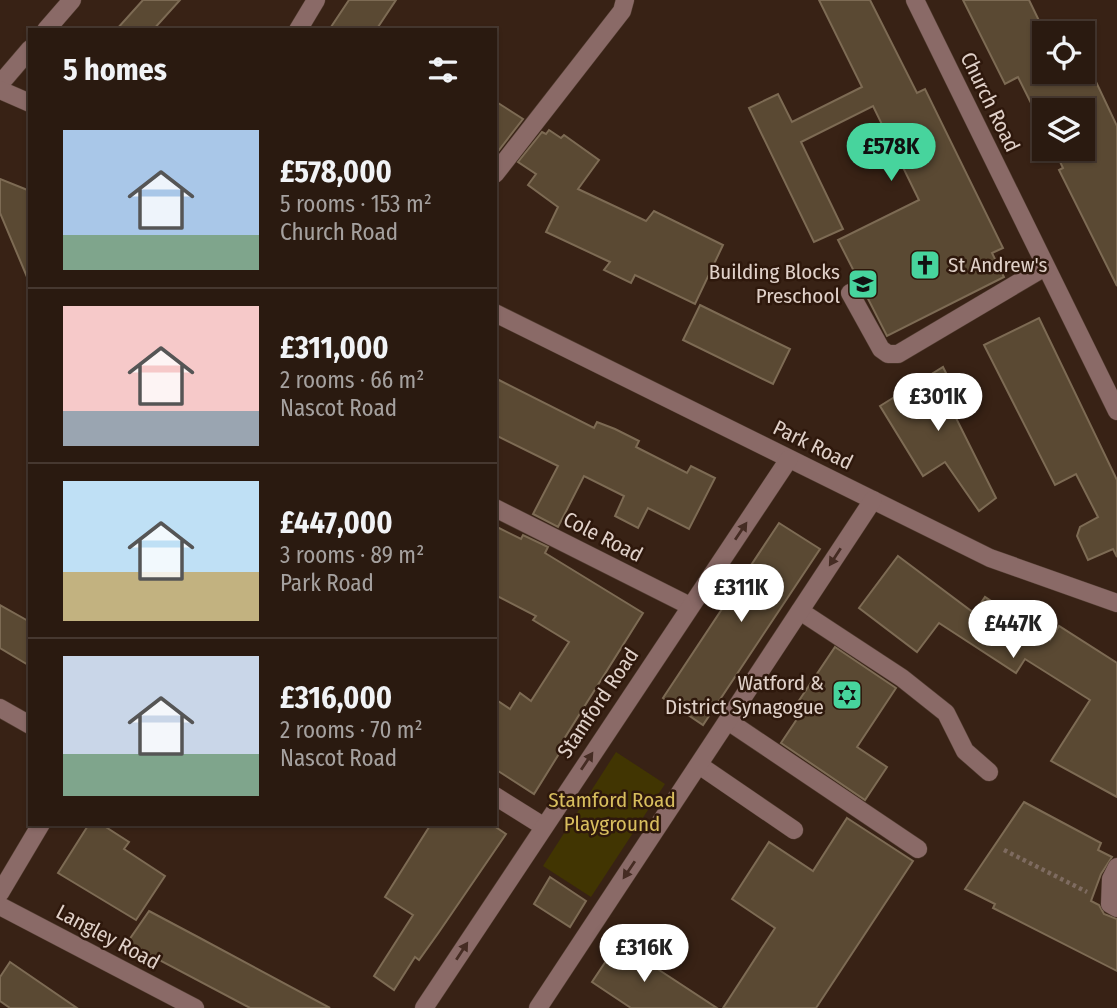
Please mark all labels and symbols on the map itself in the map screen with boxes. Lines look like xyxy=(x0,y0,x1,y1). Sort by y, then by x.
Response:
street label: Church Road xyxy=(955,48,1025,156)
pin: £578K xyxy=(842,124,940,183)
church icon: St Andrew's xyxy=(908,248,942,282)
place label: St Andrew's xyxy=(948,252,1047,278)
place label: Building Blocks Preschool xyxy=(709,259,840,309)
school or university icon: Building Blocks Preschool xyxy=(846,267,880,301)
pin: £301K xyxy=(889,374,987,433)
street label: Park Road xyxy=(769,415,857,475)
street label: Cole Road xyxy=(559,506,647,568)
one-way arrow xyxy=(734,521,747,541)
one-way arrow xyxy=(829,547,842,567)
pin: £311K xyxy=(692,564,790,624)
pin: £447K xyxy=(964,600,1062,660)
street label: Stamford Road xyxy=(552,643,644,763)
place label: Watford & District Synagogue xyxy=(665,670,824,720)
synagogue icon: Watford & District Synagogue xyxy=(830,678,864,712)
one-way arrow xyxy=(580,752,594,770)
park label: Stamford Road Playground xyxy=(548,787,676,837)
one-way arrow xyxy=(623,860,636,880)
street label: Langley Road xyxy=(52,899,164,975)
pin: £316K xyxy=(595,925,693,984)
one-way arrow xyxy=(455,941,468,961)

